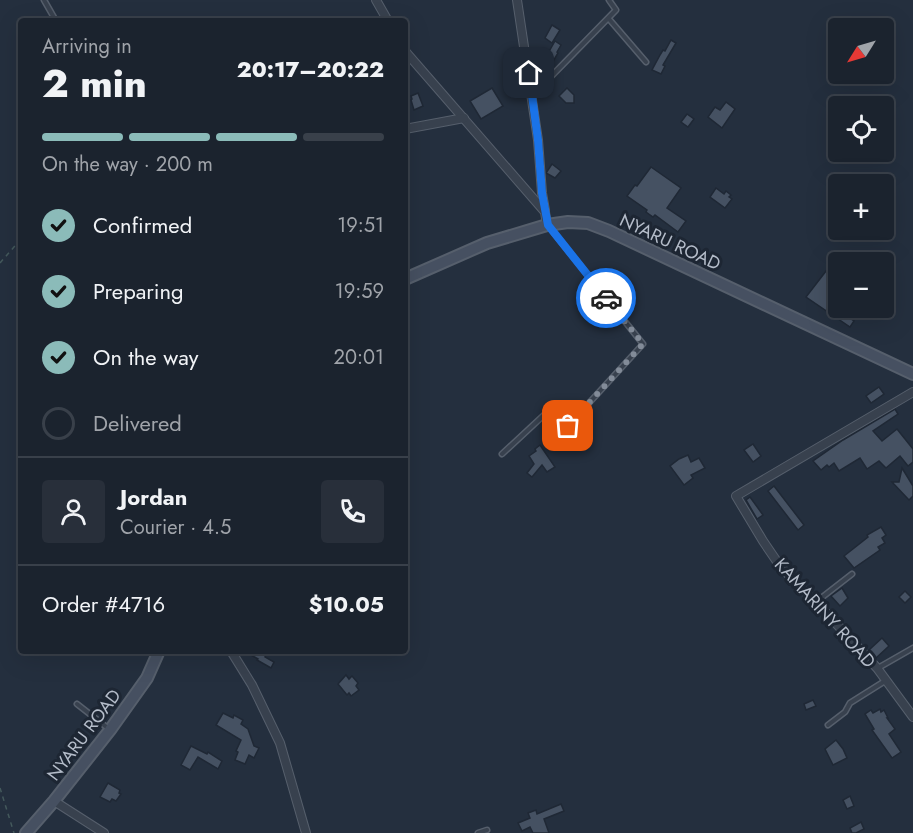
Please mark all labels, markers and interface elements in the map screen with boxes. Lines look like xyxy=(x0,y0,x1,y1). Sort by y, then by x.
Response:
north arrow xyxy=(828,18,894,84)
map controls xyxy=(828,18,894,318)
text: Arriving in xyxy=(42,32,132,61)
pin xyxy=(503,47,554,98)
text: 20:17–20:22 xyxy=(237,53,384,85)
text: 2 min xyxy=(42,55,147,112)
icon: home xyxy=(512,56,545,89)
button: locate xyxy=(828,96,894,162)
text: On the way · 200 m xyxy=(42,150,213,179)
button: + xyxy=(828,174,894,240)
street label: NYARU ROAD xyxy=(615,207,725,277)
icon: check xyxy=(42,209,75,242)
text: Confirmed xyxy=(93,209,192,241)
text: 19:51 xyxy=(337,211,384,240)
button: − xyxy=(828,252,894,318)
courier xyxy=(576,268,636,328)
icon: check xyxy=(42,275,75,308)
text: Preparing xyxy=(93,275,184,307)
text: 19:59 xyxy=(335,277,384,306)
icon: car xyxy=(590,282,623,315)
icon: check xyxy=(42,341,75,374)
text: On the way xyxy=(93,341,198,373)
text: 20:01 xyxy=(334,343,384,372)
pin xyxy=(542,400,593,451)
text: Delivered xyxy=(93,407,182,439)
icon: bag xyxy=(551,409,584,442)
button: person xyxy=(42,480,105,543)
button: phone xyxy=(321,480,384,543)
text: Jordan xyxy=(120,481,187,513)
text: Courier · 4.5 xyxy=(120,513,231,542)
street label: KAMARINY ROAD xyxy=(768,552,882,674)
text: Order #4716 xyxy=(42,588,165,620)
text: $10.05 xyxy=(309,588,384,620)
street label: NYARU ROAD xyxy=(41,684,127,786)

